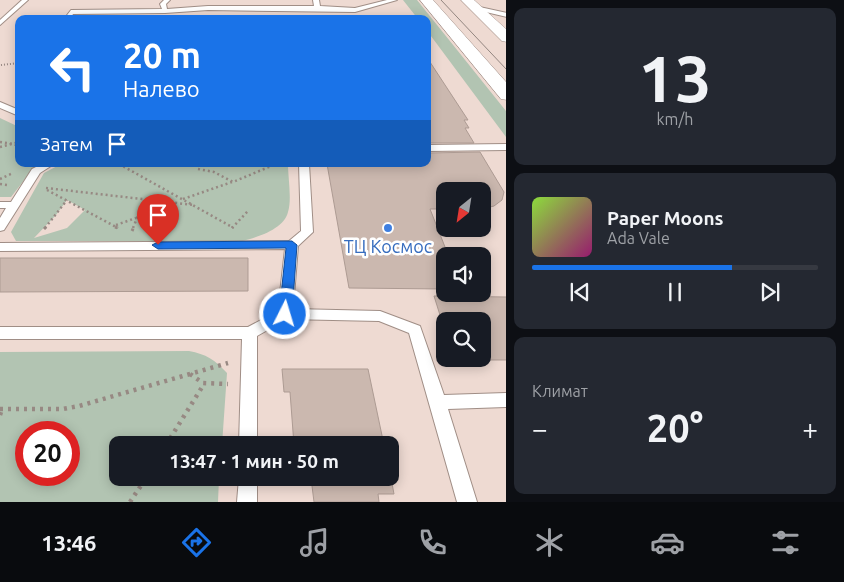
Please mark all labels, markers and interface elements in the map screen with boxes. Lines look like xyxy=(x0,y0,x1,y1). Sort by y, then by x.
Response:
icon: left xyxy=(40,35,105,100)
text: 20 m xyxy=(123,35,201,75)
text: 13 xyxy=(638,41,712,114)
text: Налево xyxy=(123,76,200,101)
text: km/h xyxy=(657,110,693,128)
icon: arrive xyxy=(103,130,131,158)
text: Затем xyxy=(40,133,93,155)
north arrow xyxy=(436,182,491,238)
map controls xyxy=(436,182,491,367)
pin xyxy=(137,194,179,245)
icon: arrive xyxy=(144,201,172,229)
text: Paper Moons xyxy=(607,207,724,229)
marker: ТЦ Космос xyxy=(382,222,394,234)
text: Ada Vale xyxy=(607,229,670,247)
place label: ТЦ Космос xyxy=(344,236,432,256)
button: sound xyxy=(436,247,491,302)
icon: previous xyxy=(566,278,594,306)
icon: pause xyxy=(661,278,689,306)
icon: next xyxy=(756,278,784,306)
position arrow xyxy=(258,287,310,339)
button: search xyxy=(436,312,491,367)
text: Климат xyxy=(532,382,588,400)
text: 20° xyxy=(647,407,703,449)
text: − xyxy=(532,413,548,444)
text: + xyxy=(802,413,818,444)
speed limit sign: 20 xyxy=(15,421,80,486)
text: 13:47 · 1 мин · 50 m xyxy=(169,450,339,472)
icon: directions xyxy=(179,525,214,560)
icon: music xyxy=(297,525,332,560)
icon: phone xyxy=(415,525,450,560)
icon: climate xyxy=(532,525,567,560)
icon: car xyxy=(650,525,685,560)
icon: filters xyxy=(768,525,803,560)
text: 13:46 xyxy=(41,530,96,555)

